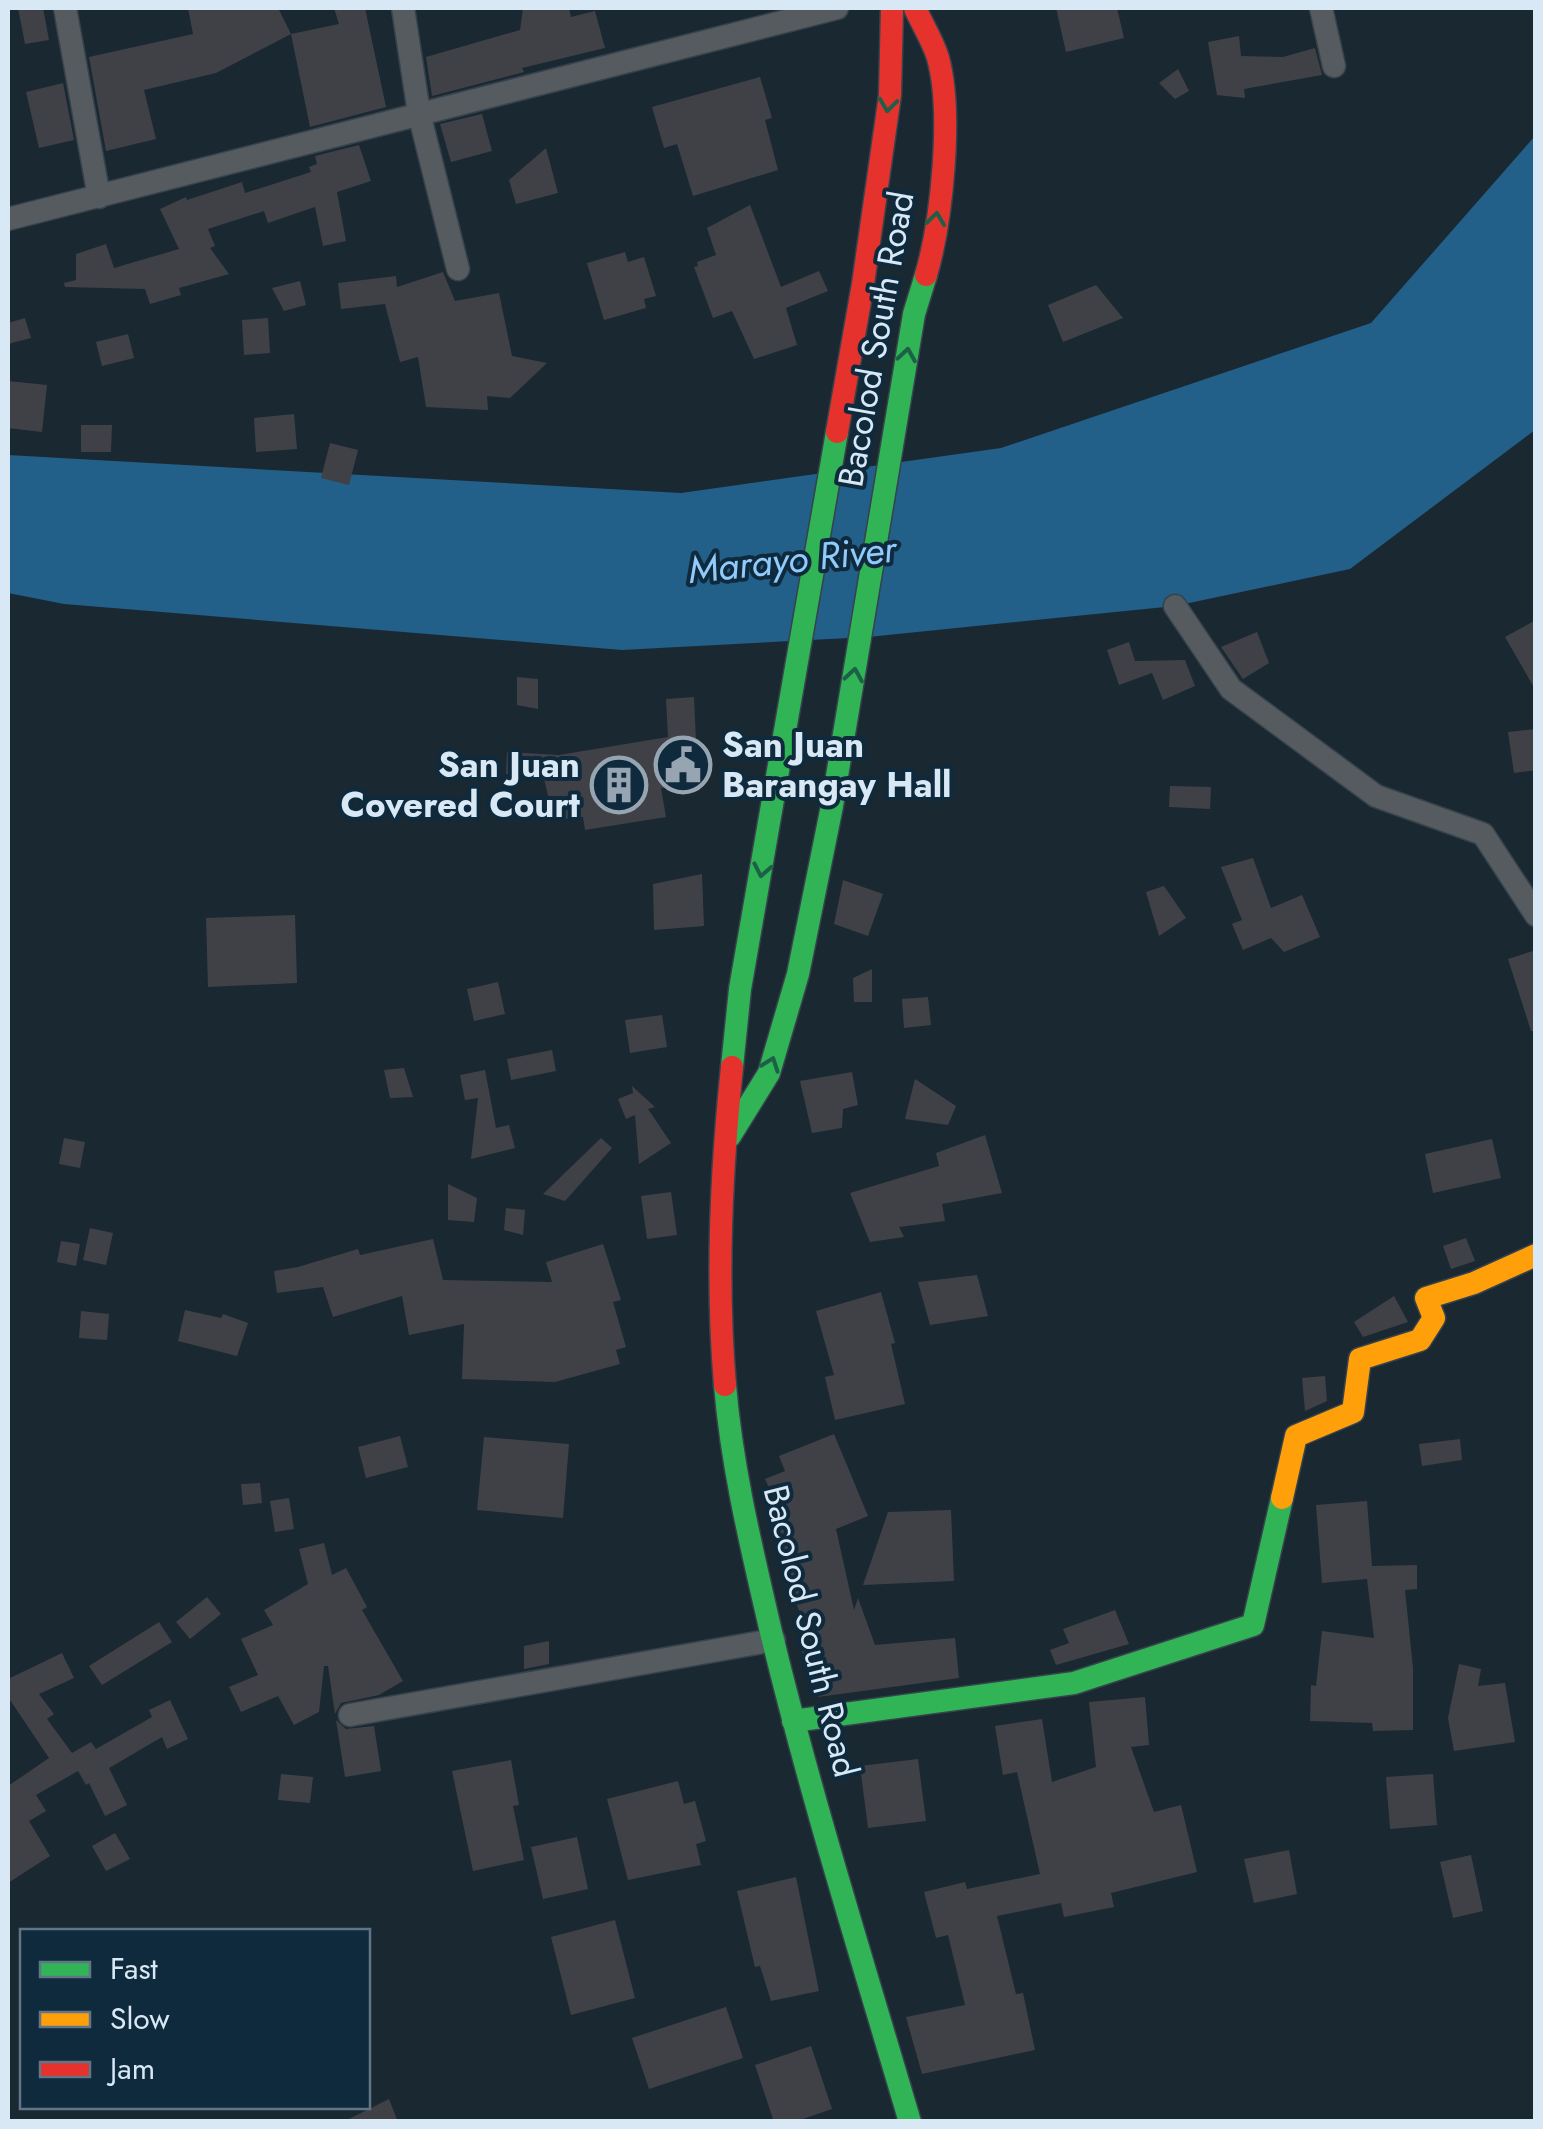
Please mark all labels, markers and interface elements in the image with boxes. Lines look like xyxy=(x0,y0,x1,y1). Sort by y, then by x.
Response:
one-way arrow xyxy=(878,97,899,113)
street label: Bacolod South Road xyxy=(825,187,927,491)
one-way arrow xyxy=(925,211,946,227)
one-way arrow xyxy=(896,346,917,363)
water label: Marayo River xyxy=(685,520,901,597)
one-way arrow xyxy=(843,667,864,684)
place label: San Juan Barangay Hall xyxy=(722,720,952,810)
public building icon: San Juan Barangay Hall xyxy=(653,735,713,795)
place label: San Juan Covered Court xyxy=(341,740,580,830)
building icon: San Juan Covered Court xyxy=(589,755,649,815)
one-way arrow xyxy=(753,861,774,878)
one-way arrow xyxy=(759,1056,779,1073)
street label: Bacolod South Road xyxy=(751,1480,871,1782)
legend xyxy=(20,1929,370,2109)
text: Fast xyxy=(110,1947,159,1990)
text: Slow xyxy=(110,1997,170,2040)
text: Jam xyxy=(106,2047,155,2090)

